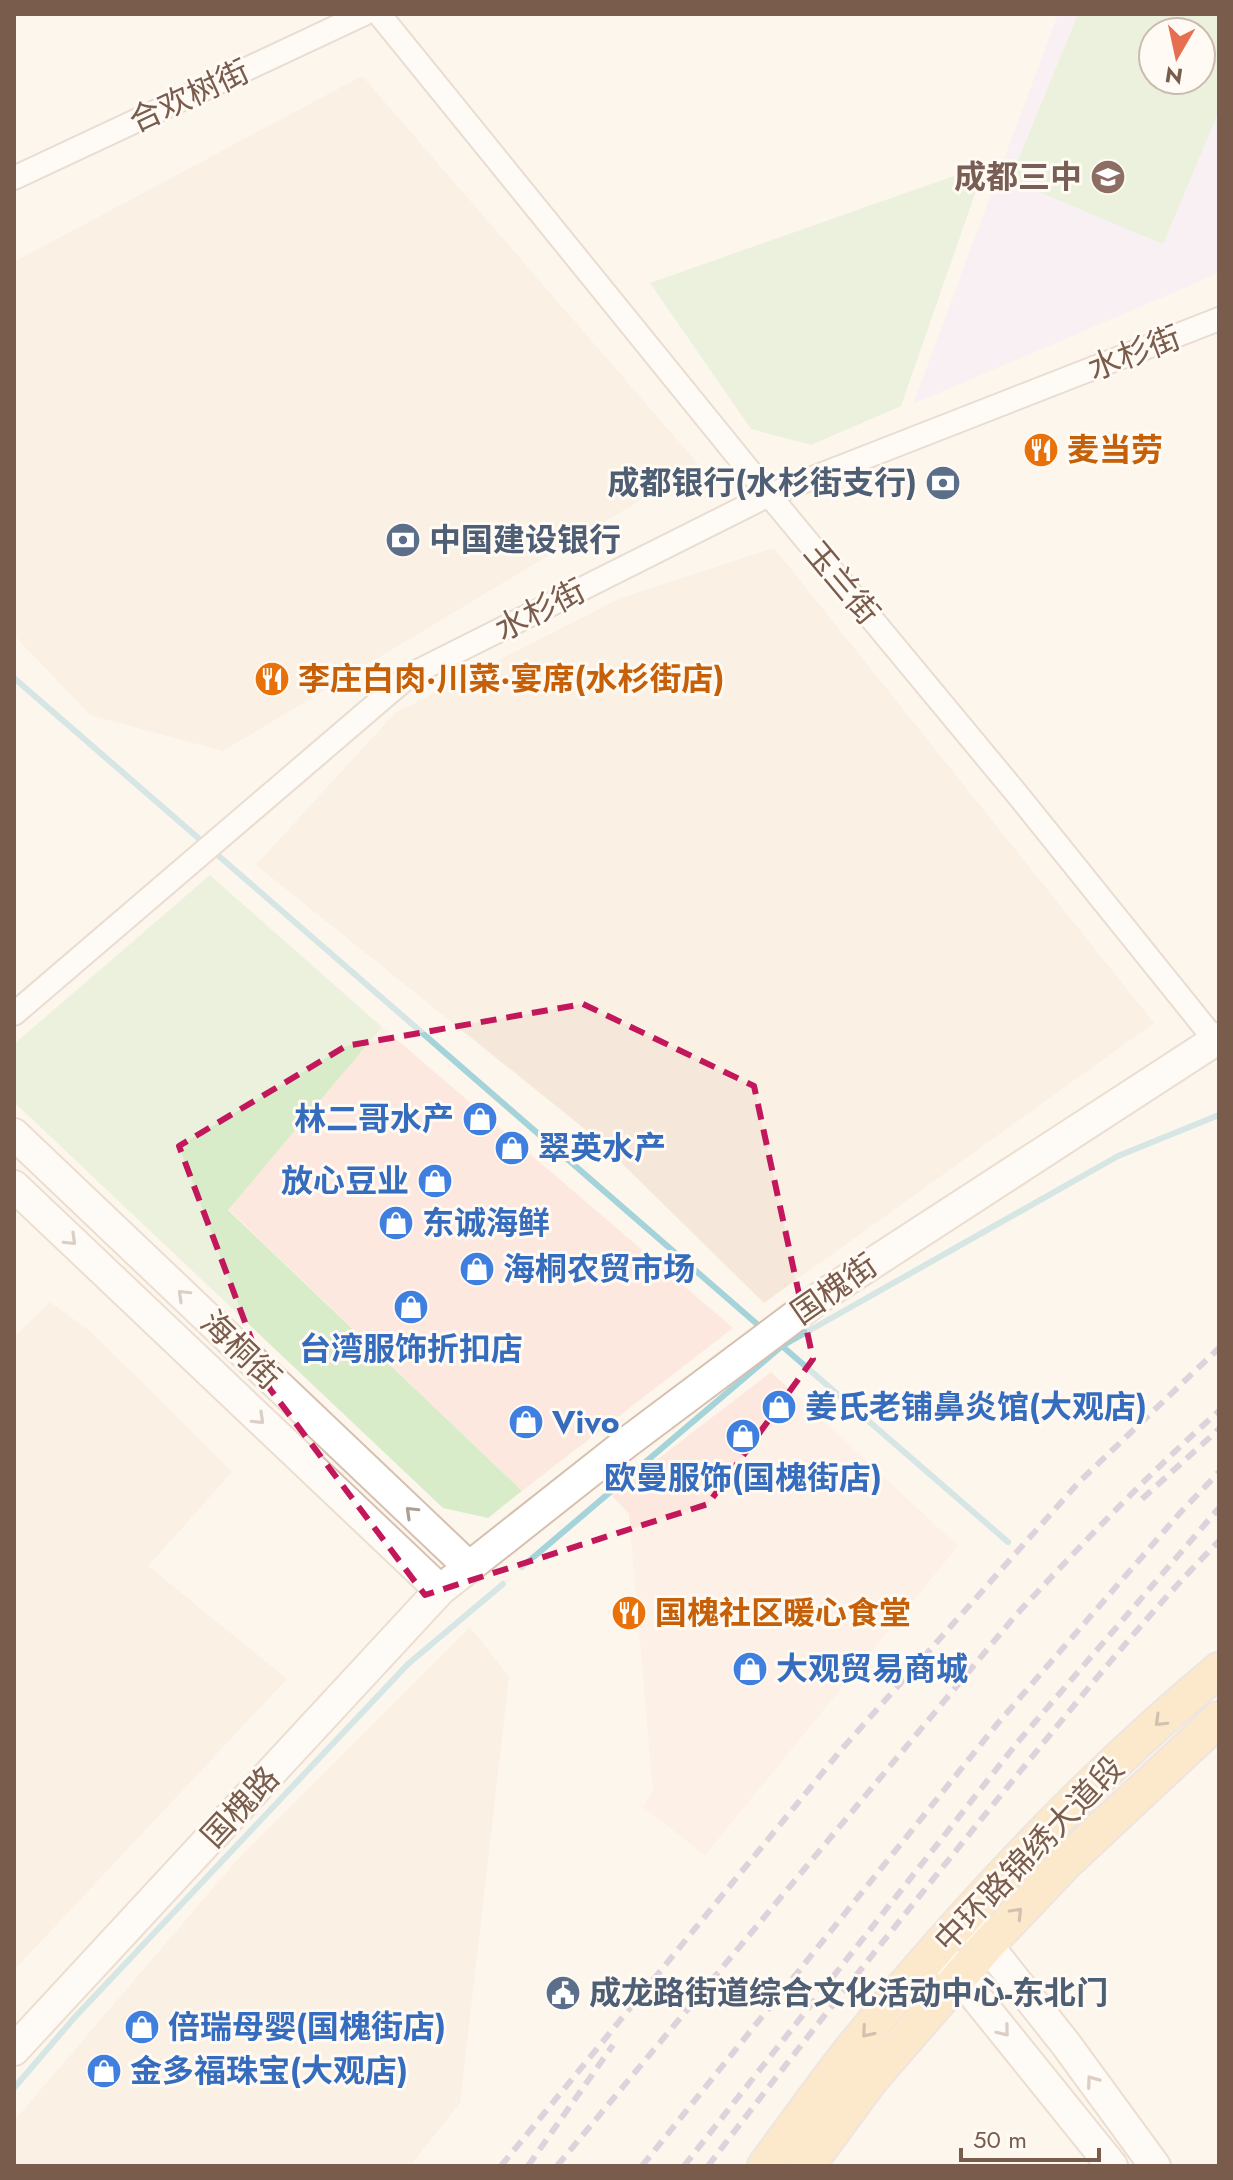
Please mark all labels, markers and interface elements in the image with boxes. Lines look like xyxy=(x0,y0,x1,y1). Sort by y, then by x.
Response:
north arrow xyxy=(1137,16,1217,96)
street label: 合欢树街 xyxy=(121,48,257,144)
text: N xyxy=(1163,59,1185,93)
place label: 成都三中 xyxy=(954,154,1082,200)
school or university icon: 成都三中 xyxy=(1089,158,1127,196)
street label: 水杉街 xyxy=(1081,314,1187,392)
place label: 麦当劳 xyxy=(1067,427,1163,473)
restaurant icon: 麦当劳 xyxy=(1022,431,1060,469)
place label: 成都银行(水杉街支行) xyxy=(607,460,917,506)
bank icon: 成都银行(水杉街支行) xyxy=(924,464,962,502)
place label: 中国建设银行 xyxy=(429,517,621,563)
bank icon: 中国建设银行 xyxy=(384,521,422,559)
street label: 玉兰街 xyxy=(794,531,890,635)
street label: 水杉街 xyxy=(487,568,593,652)
place label: 李庄白肉·川菜·宴席(水杉街店) xyxy=(298,656,724,702)
restaurant icon: 李庄白肉·川菜·宴席(水杉街店) xyxy=(253,660,291,698)
place label: 林二哥水产 xyxy=(294,1096,454,1142)
shop icon: 林二哥水产 xyxy=(461,1100,499,1138)
place label: 翠英水产 xyxy=(538,1125,666,1171)
shop icon: 翠英水产 xyxy=(493,1129,531,1167)
place label: 放心豆业 xyxy=(281,1158,409,1204)
shop icon: 放心豆业 xyxy=(416,1162,454,1200)
place label: 东诚海鲜 xyxy=(422,1200,550,1246)
shop icon: 东诚海鲜 xyxy=(377,1204,415,1242)
one-way arrow xyxy=(61,1230,76,1244)
street label: 国槐街 xyxy=(781,1243,887,1335)
place label: 海桐农贸市场 xyxy=(503,1246,695,1292)
shop icon: 海桐农贸市场 xyxy=(458,1250,496,1288)
shop icon: 台湾服饰折扣店 xyxy=(392,1288,430,1326)
one-way arrow xyxy=(177,1290,192,1304)
street label: 海桐街 xyxy=(190,1300,292,1400)
place label: 台湾服饰折扣店 xyxy=(299,1326,523,1372)
place label: 姜氏老铺鼻炎馆(大观店) xyxy=(805,1384,1147,1430)
shop icon: 姜氏老铺鼻炎馆(大观店) xyxy=(760,1388,798,1426)
place label: Vivo xyxy=(551,1399,620,1445)
shop icon: Vivo xyxy=(507,1403,545,1441)
one-way arrow xyxy=(250,1409,264,1424)
shop icon: 欧曼服饰(国槐街店) xyxy=(724,1417,762,1455)
place label: 欧曼服饰(国槐街店) xyxy=(604,1455,882,1501)
one-way arrow xyxy=(406,1508,421,1522)
place label: 国槐社区暖心食堂 xyxy=(655,1590,911,1636)
restaurant icon: 国槐社区暖心食堂 xyxy=(610,1594,648,1632)
place label: 大观贸易商城 xyxy=(776,1646,968,1692)
shop icon: 大观贸易商城 xyxy=(731,1650,769,1688)
one-way arrow xyxy=(1155,1711,1169,1726)
street label: 中环路锦绣大道段 xyxy=(924,1746,1134,1962)
street label: 国槐路 xyxy=(190,1756,290,1858)
one-way arrow xyxy=(1008,1907,1022,1922)
place label: 成龙路街道综合文化活动中心-东北门 xyxy=(589,1970,1108,2016)
public building icon: 成龙路街道综合文化活动中心-东北门 xyxy=(544,1974,582,2012)
place label: 倍瑞母婴(国槐街店) xyxy=(168,2004,446,2050)
shop icon: 倍瑞母婴(国槐街店) xyxy=(123,2008,161,2046)
one-way arrow xyxy=(994,2022,1009,2036)
one-way arrow xyxy=(862,2023,877,2037)
place label: 金多福珠宝(大观店) xyxy=(130,2048,408,2094)
shop icon: 金多福珠宝(大观店) xyxy=(85,2052,123,2090)
one-way arrow xyxy=(1087,2075,1102,2089)
scale bar xyxy=(961,2112,1099,2162)
text: 50 m xyxy=(973,2122,1027,2157)

